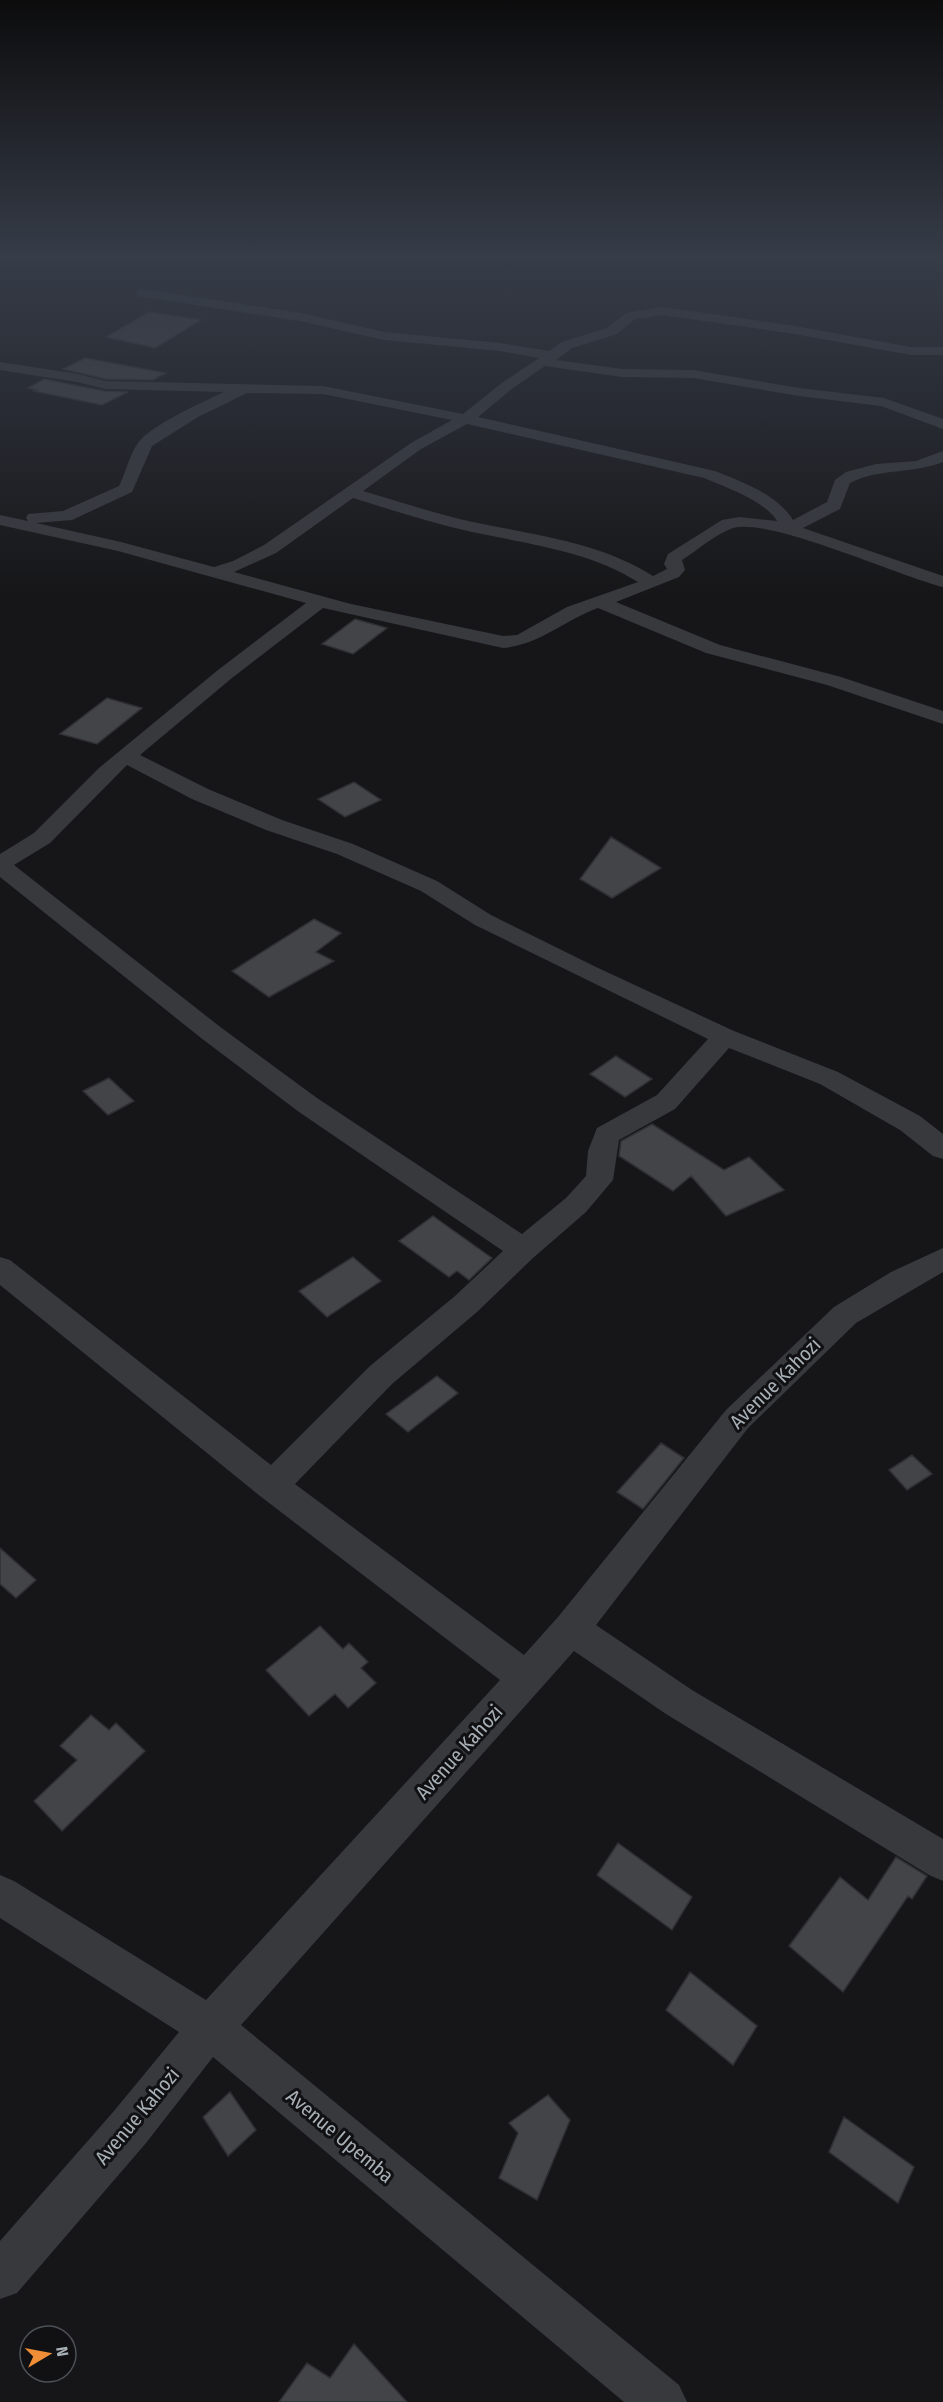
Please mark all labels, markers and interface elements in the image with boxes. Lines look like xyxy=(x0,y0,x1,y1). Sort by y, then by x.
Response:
street label: Avenue Kahozi xyxy=(724,1332,826,1434)
street label: Avenue Kahozi xyxy=(410,1700,508,1804)
street label: Avenue Kahozi xyxy=(90,2063,184,2169)
street label: Avenue Upemba xyxy=(281,2084,399,2188)
north arrow xyxy=(18,2324,78,2384)
text: N xyxy=(52,2345,72,2358)

